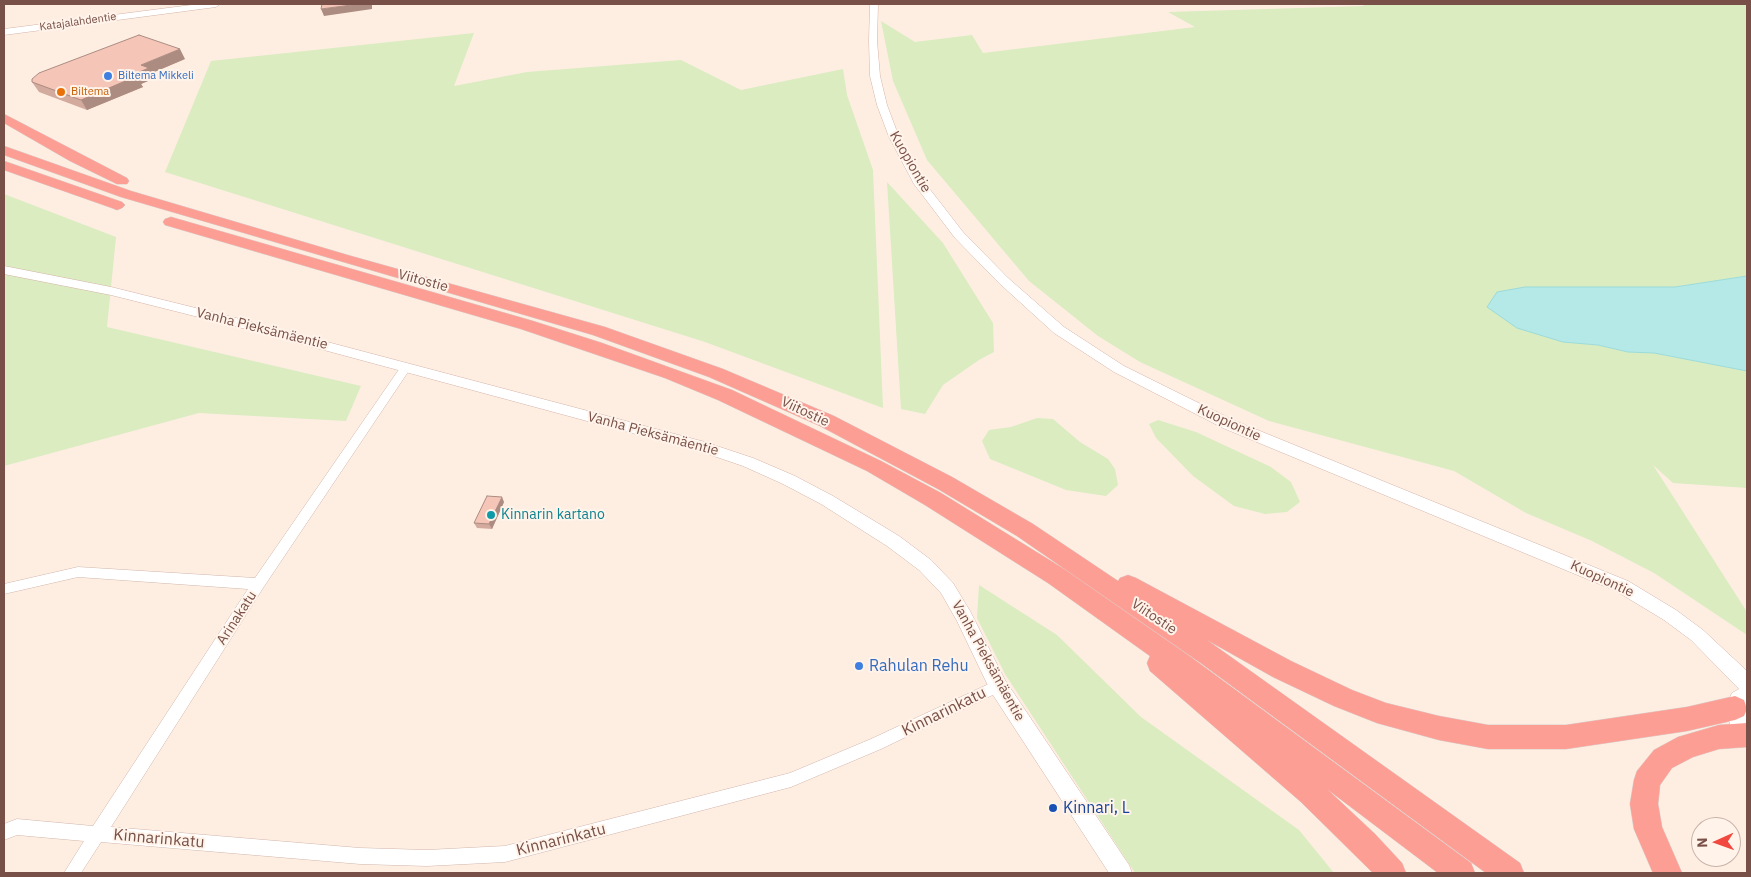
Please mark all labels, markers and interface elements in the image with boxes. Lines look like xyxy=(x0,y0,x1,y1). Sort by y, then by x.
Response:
street label: Katajalahdentie xyxy=(39,10,117,34)
place label: Biltema Mikkeli xyxy=(118,69,194,83)
marker: Biltema Mikkeli xyxy=(102,70,114,82)
place label: Biltema xyxy=(71,85,109,99)
marker: Biltema xyxy=(55,86,67,98)
street label: Kuopiontie xyxy=(886,128,934,196)
street label: Viitostie xyxy=(396,266,450,296)
street label: Vanha Pieksämäentie xyxy=(195,305,329,353)
street label: Viitostie xyxy=(778,394,832,430)
street label: Kuopiontie xyxy=(1195,401,1263,445)
street label: Vanha Pieksämäentie xyxy=(586,408,720,460)
place label: Kinnarin kartano xyxy=(501,507,605,523)
marker: Kinnarin kartano xyxy=(485,509,497,521)
street label: Kuopiontie xyxy=(1568,557,1636,601)
street label: Arinakatu xyxy=(213,588,261,648)
street label: Viitostie xyxy=(1128,596,1180,638)
street label: Vanha Pieksämäentie xyxy=(948,598,1028,724)
place label: Rahulan Rehu xyxy=(869,656,969,676)
marker: Rahulan Rehu xyxy=(853,660,865,672)
street label: Kinnarinkatu xyxy=(899,683,989,741)
place label: Kinnari, L xyxy=(1063,798,1130,818)
marker: Kinnari, L xyxy=(1047,802,1059,814)
north arrow xyxy=(1691,817,1741,867)
street label: Kinnarinkatu xyxy=(514,820,608,860)
street label: Kinnarinkatu xyxy=(113,825,205,853)
text: N xyxy=(1693,837,1711,848)

